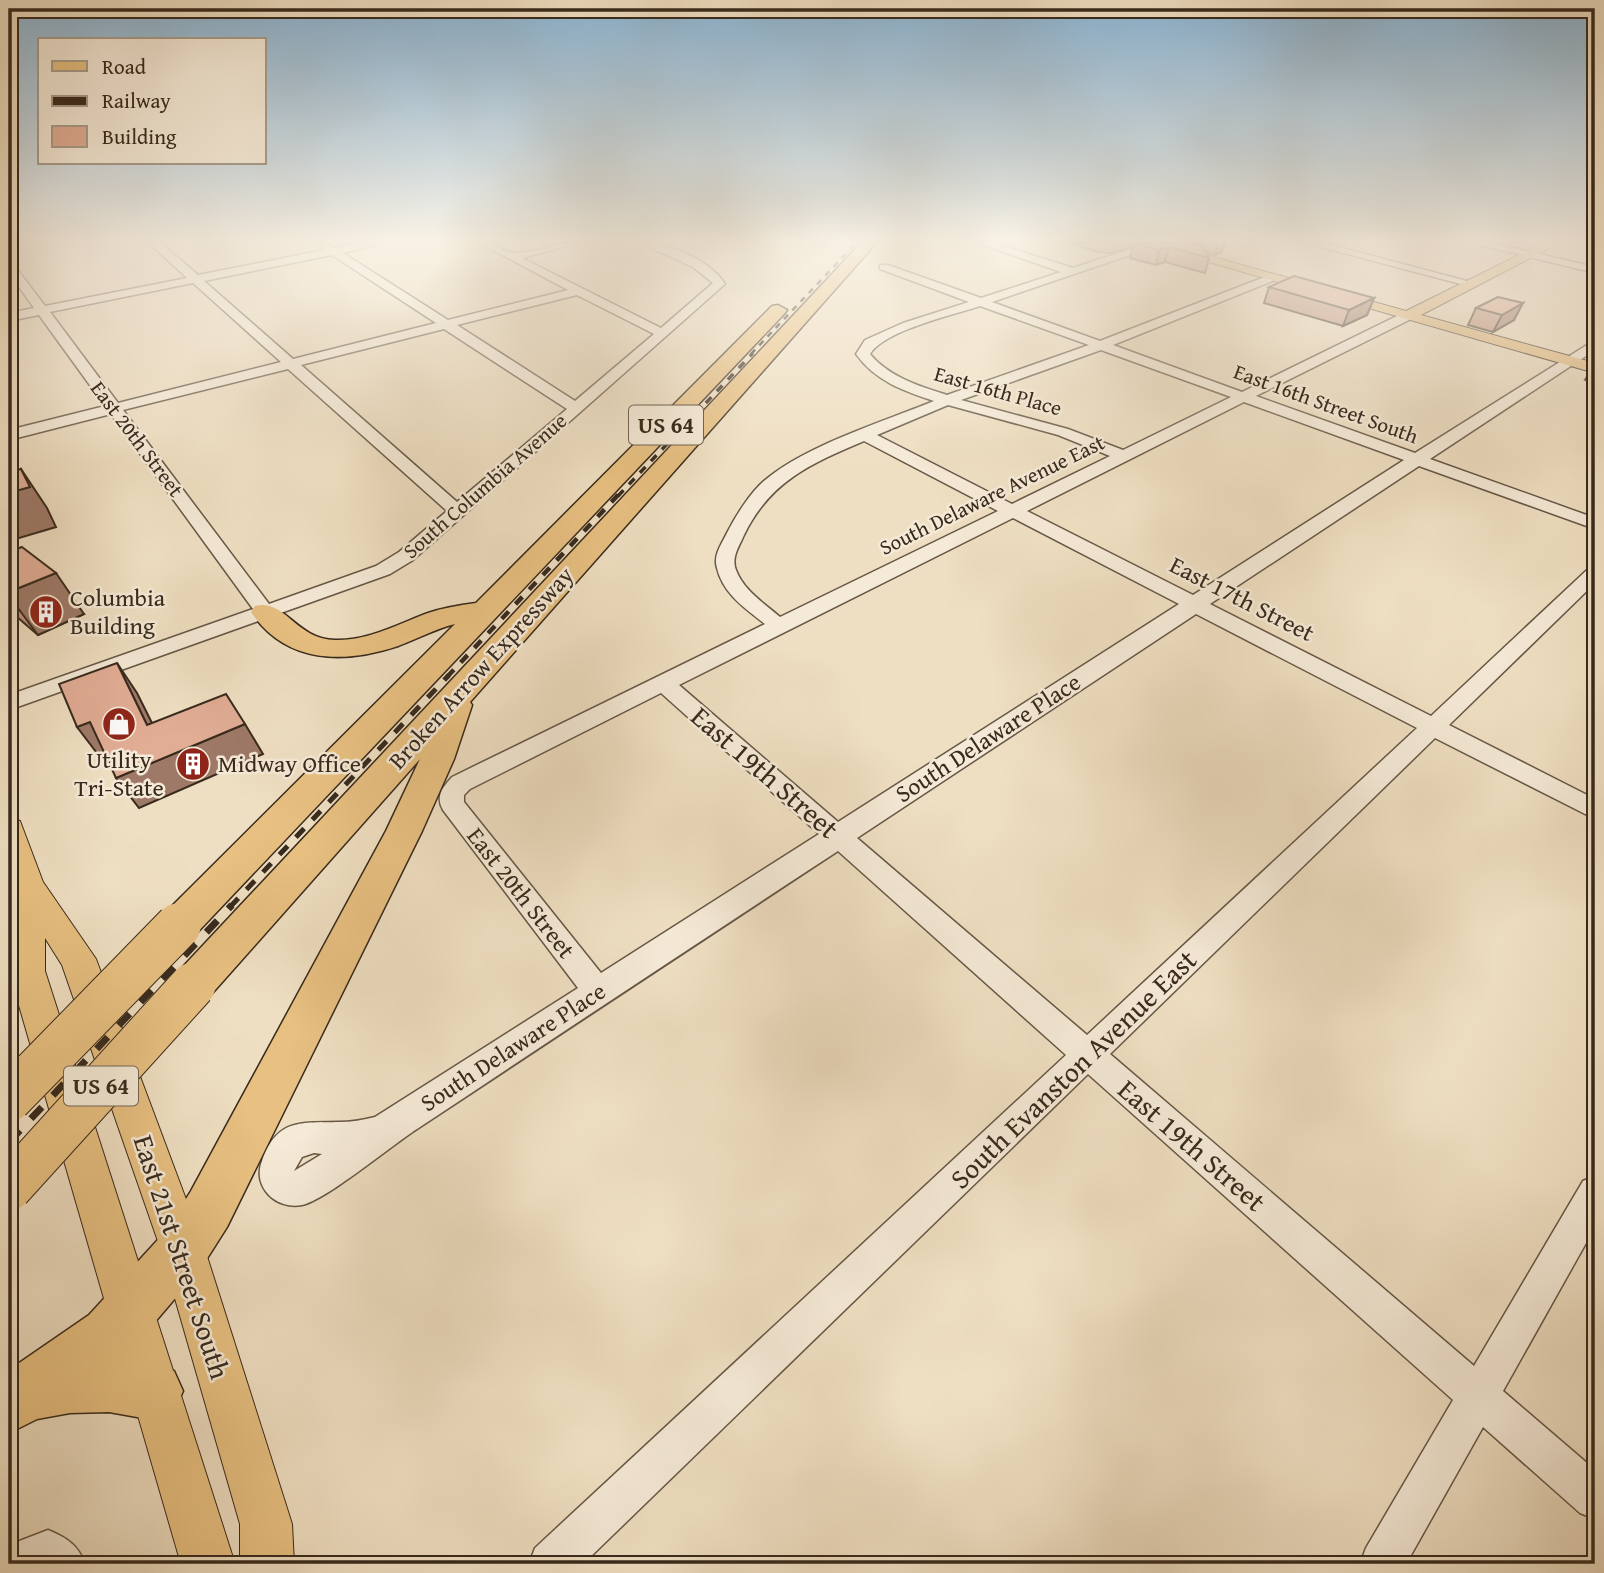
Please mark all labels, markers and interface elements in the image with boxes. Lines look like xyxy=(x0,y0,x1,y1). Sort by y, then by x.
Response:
legend xyxy=(38,38,266,164)
text: Road xyxy=(102,51,147,82)
text: Railway xyxy=(102,85,171,116)
text: Building xyxy=(102,121,177,152)
street label: East 16th Street South xyxy=(1230,356,1423,451)
street label: East 16th Place xyxy=(931,358,1066,424)
street label: East 20th Street xyxy=(83,374,192,504)
street label: South Columbia Avenue xyxy=(396,405,574,566)
road number: US 64 xyxy=(629,406,703,444)
street label: South Delaware Avenue East xyxy=(874,426,1110,563)
street label: East 17th Street xyxy=(1164,547,1321,650)
street label: Broken Arrow Expressway xyxy=(380,558,581,777)
place label: Columbia Building xyxy=(70,580,166,643)
building icon: Columbia Building xyxy=(27,593,65,631)
street label: South Delaware Place xyxy=(888,664,1087,811)
street label: East 19th Street xyxy=(682,696,848,848)
shop icon: Utility Tri-State xyxy=(100,705,138,743)
place label: Utility Tri-State xyxy=(74,742,164,805)
building icon: Midway Office xyxy=(174,745,212,783)
place label: Midway Office xyxy=(218,746,361,781)
street label: East 20th Street xyxy=(459,820,584,966)
street label: South Evanston Avenue East xyxy=(940,939,1205,1198)
street label: South Delaware Place xyxy=(413,973,612,1120)
road number: US 64 xyxy=(64,1066,138,1106)
street label: East 19th Street xyxy=(1109,1069,1275,1221)
street label: East 21st Street South xyxy=(124,1130,241,1384)

